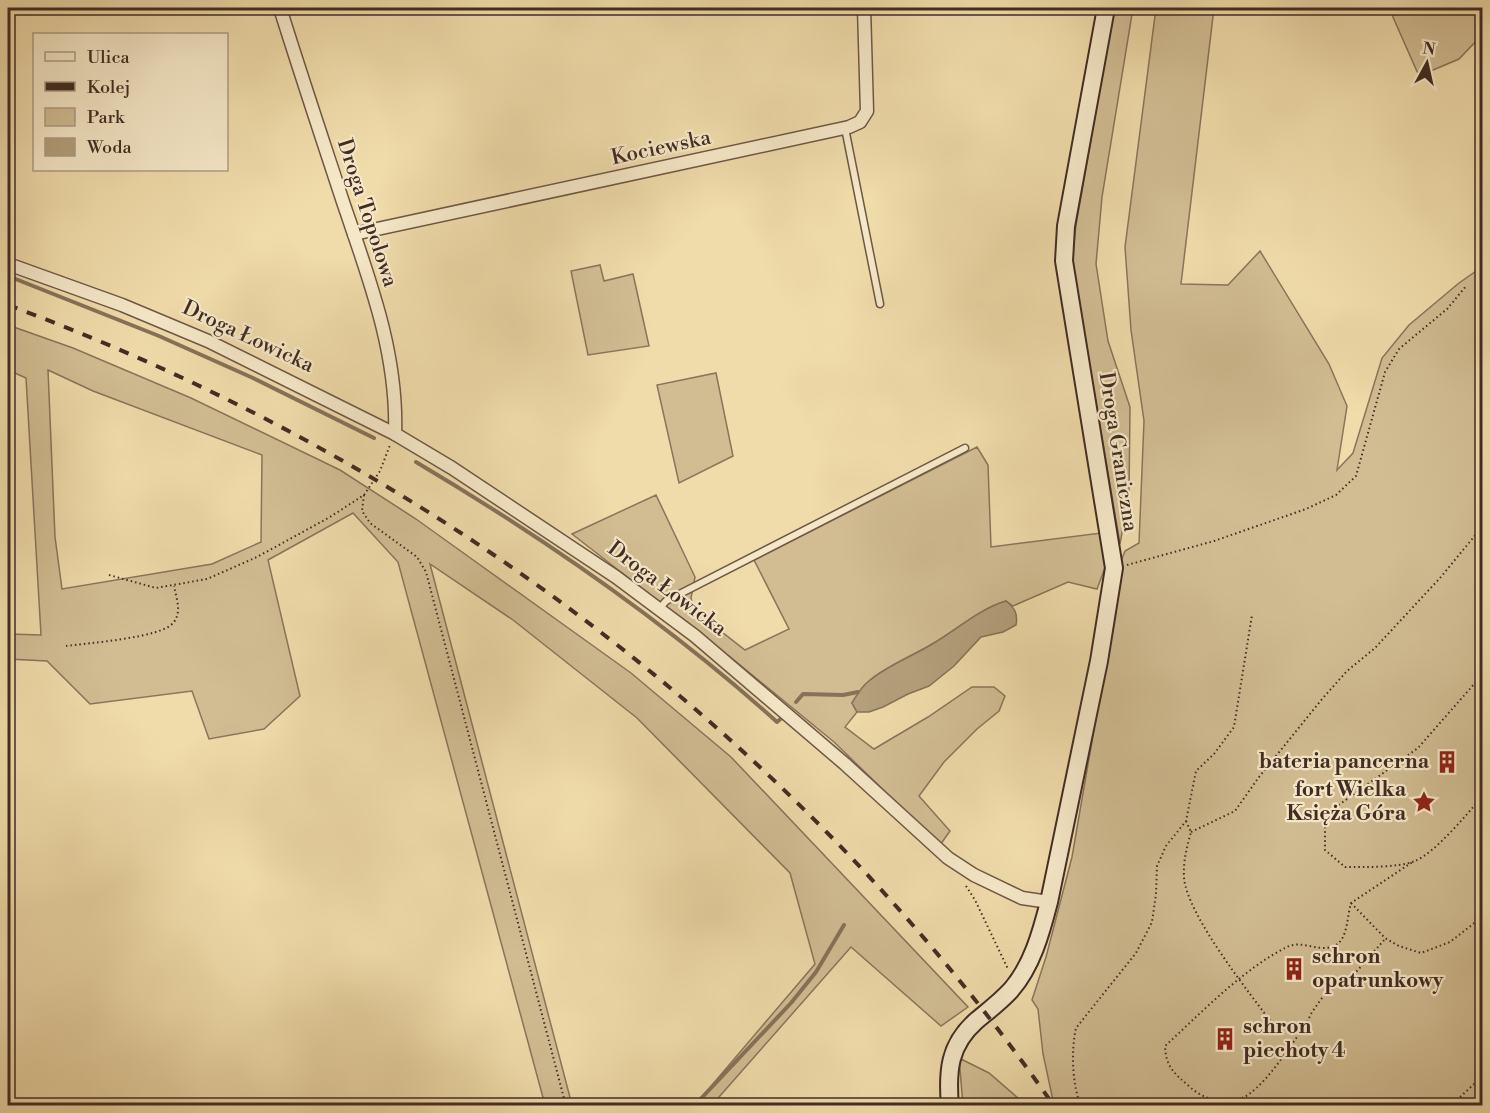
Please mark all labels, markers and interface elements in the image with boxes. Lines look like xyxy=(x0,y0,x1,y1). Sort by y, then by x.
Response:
legend xyxy=(33,33,228,171)
north arrow xyxy=(1397,33,1457,93)
text: N xyxy=(1421,38,1437,60)
text: Ulica xyxy=(87,46,131,69)
text: Kolej xyxy=(87,76,130,99)
text: Park xyxy=(87,106,126,129)
street label: Kociewska xyxy=(609,125,714,171)
text: Woda xyxy=(86,136,132,159)
street label: Droga Topolowa xyxy=(331,136,403,291)
street label: Droga Łowicka xyxy=(178,295,318,379)
street label: Droga Graniczna xyxy=(1093,370,1144,534)
street label: Droga Łowicka xyxy=(602,536,732,642)
place label: bateria pancerna xyxy=(1259,749,1430,775)
building icon: bateria pancerna xyxy=(1434,749,1460,775)
place label: fort Wielka Księża Góra xyxy=(1286,777,1407,827)
place icon: fort Wielka Księża Góra xyxy=(1411,789,1437,815)
place label: schron opatrunkowy xyxy=(1312,944,1444,994)
building icon: schron opatrunkowy xyxy=(1281,956,1307,982)
place label: schron piechoty 4 xyxy=(1243,1014,1346,1064)
building icon: schron piechoty 4 xyxy=(1212,1026,1238,1052)

